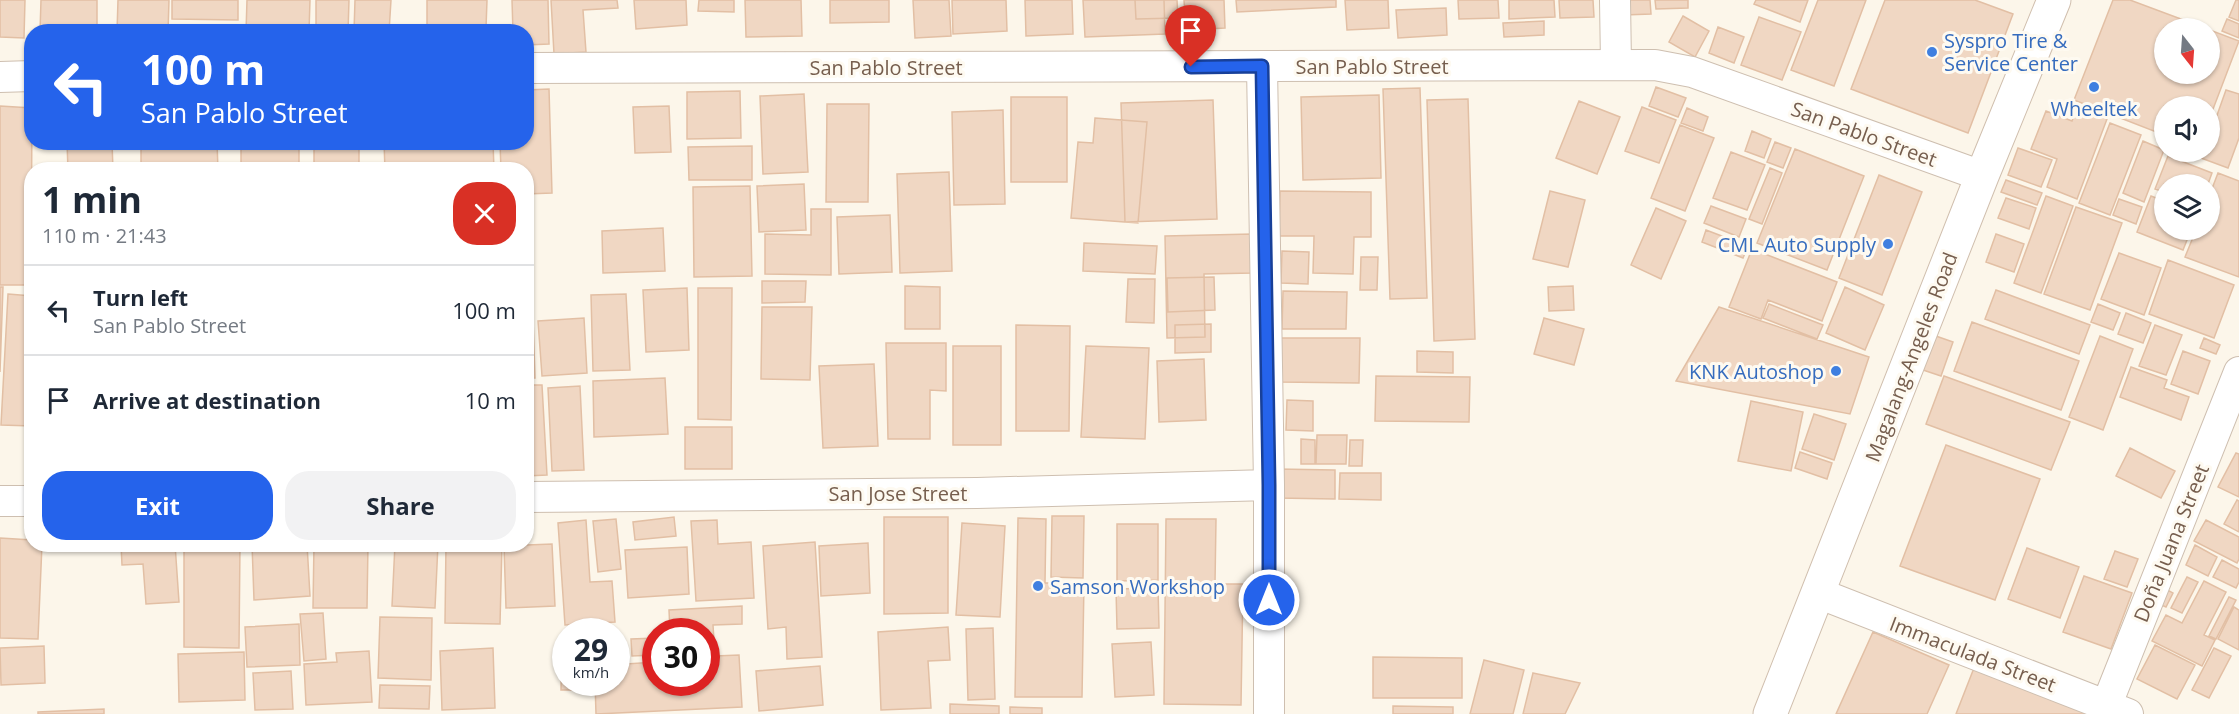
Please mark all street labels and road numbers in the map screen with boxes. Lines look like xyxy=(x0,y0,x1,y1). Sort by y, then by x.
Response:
street label: San Pablo Street xyxy=(1295,53,1449,80)
street label: San Pablo Street xyxy=(809,54,963,81)
street label: San Pablo Street xyxy=(1787,95,1941,173)
street label: Magalang-Angeles Road xyxy=(1859,248,1963,466)
street label: Doña Juana Street xyxy=(2127,460,2215,626)
street label: San Jose Street xyxy=(829,480,967,507)
street label: Immaculada Street xyxy=(1886,610,2060,698)

